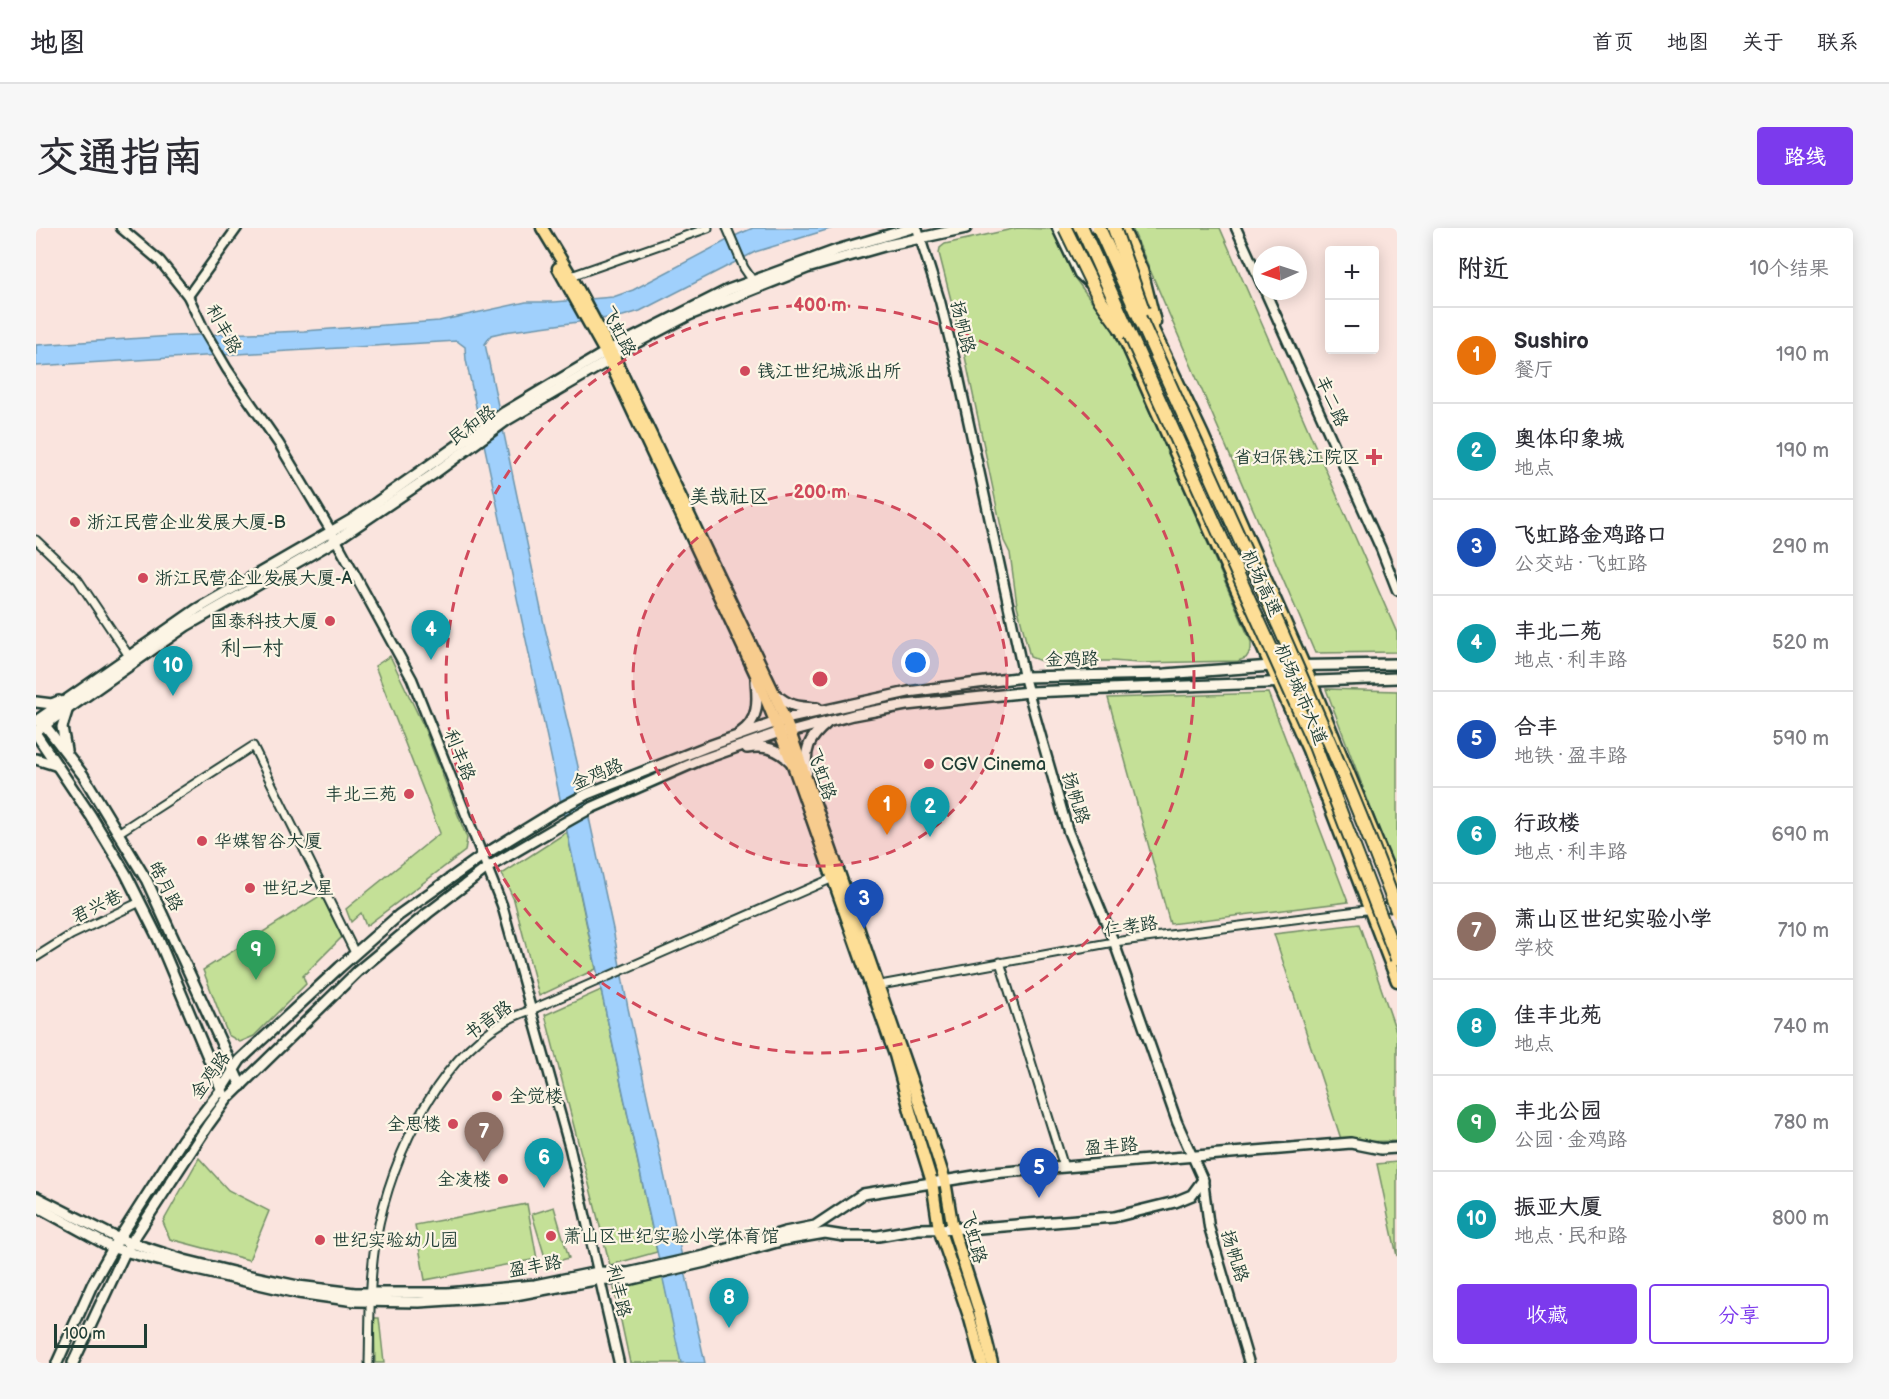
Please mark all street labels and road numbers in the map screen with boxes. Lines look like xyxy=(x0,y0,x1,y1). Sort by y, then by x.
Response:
street label: 扬帆路 xyxy=(946,298,979,356)
street label: 利丰路 xyxy=(201,301,246,358)
street label: 飞虹路 xyxy=(597,302,640,360)
street label: 丰二路 xyxy=(1311,372,1352,430)
street label: 民和路 xyxy=(444,401,500,450)
street label: 机场高速 xyxy=(1237,546,1286,620)
street label: 机场城市大道 xyxy=(1270,640,1331,748)
street label: 金鸡路 xyxy=(1045,649,1099,670)
street label: 利丰路 xyxy=(440,726,479,784)
street label: 飞虹路 xyxy=(803,745,840,803)
street label: 金鸡路 xyxy=(568,754,626,795)
street label: 扬帆路 xyxy=(1058,769,1093,827)
street label: 皓月路 xyxy=(144,857,187,915)
street label: 君兴巷 xyxy=(68,885,126,928)
street label: 仁孝路 xyxy=(1103,912,1159,941)
street label: 书音路 xyxy=(460,996,516,1044)
street label: 金鸡路 xyxy=(186,1047,235,1103)
street label: 盈丰路 xyxy=(1083,1134,1139,1159)
street label: 飞虹路 xyxy=(956,1208,991,1266)
street label: 扬帆路 xyxy=(1217,1227,1252,1285)
street label: 盈丰路 xyxy=(507,1251,563,1282)
street label: 利丰路 xyxy=(602,1262,635,1320)

